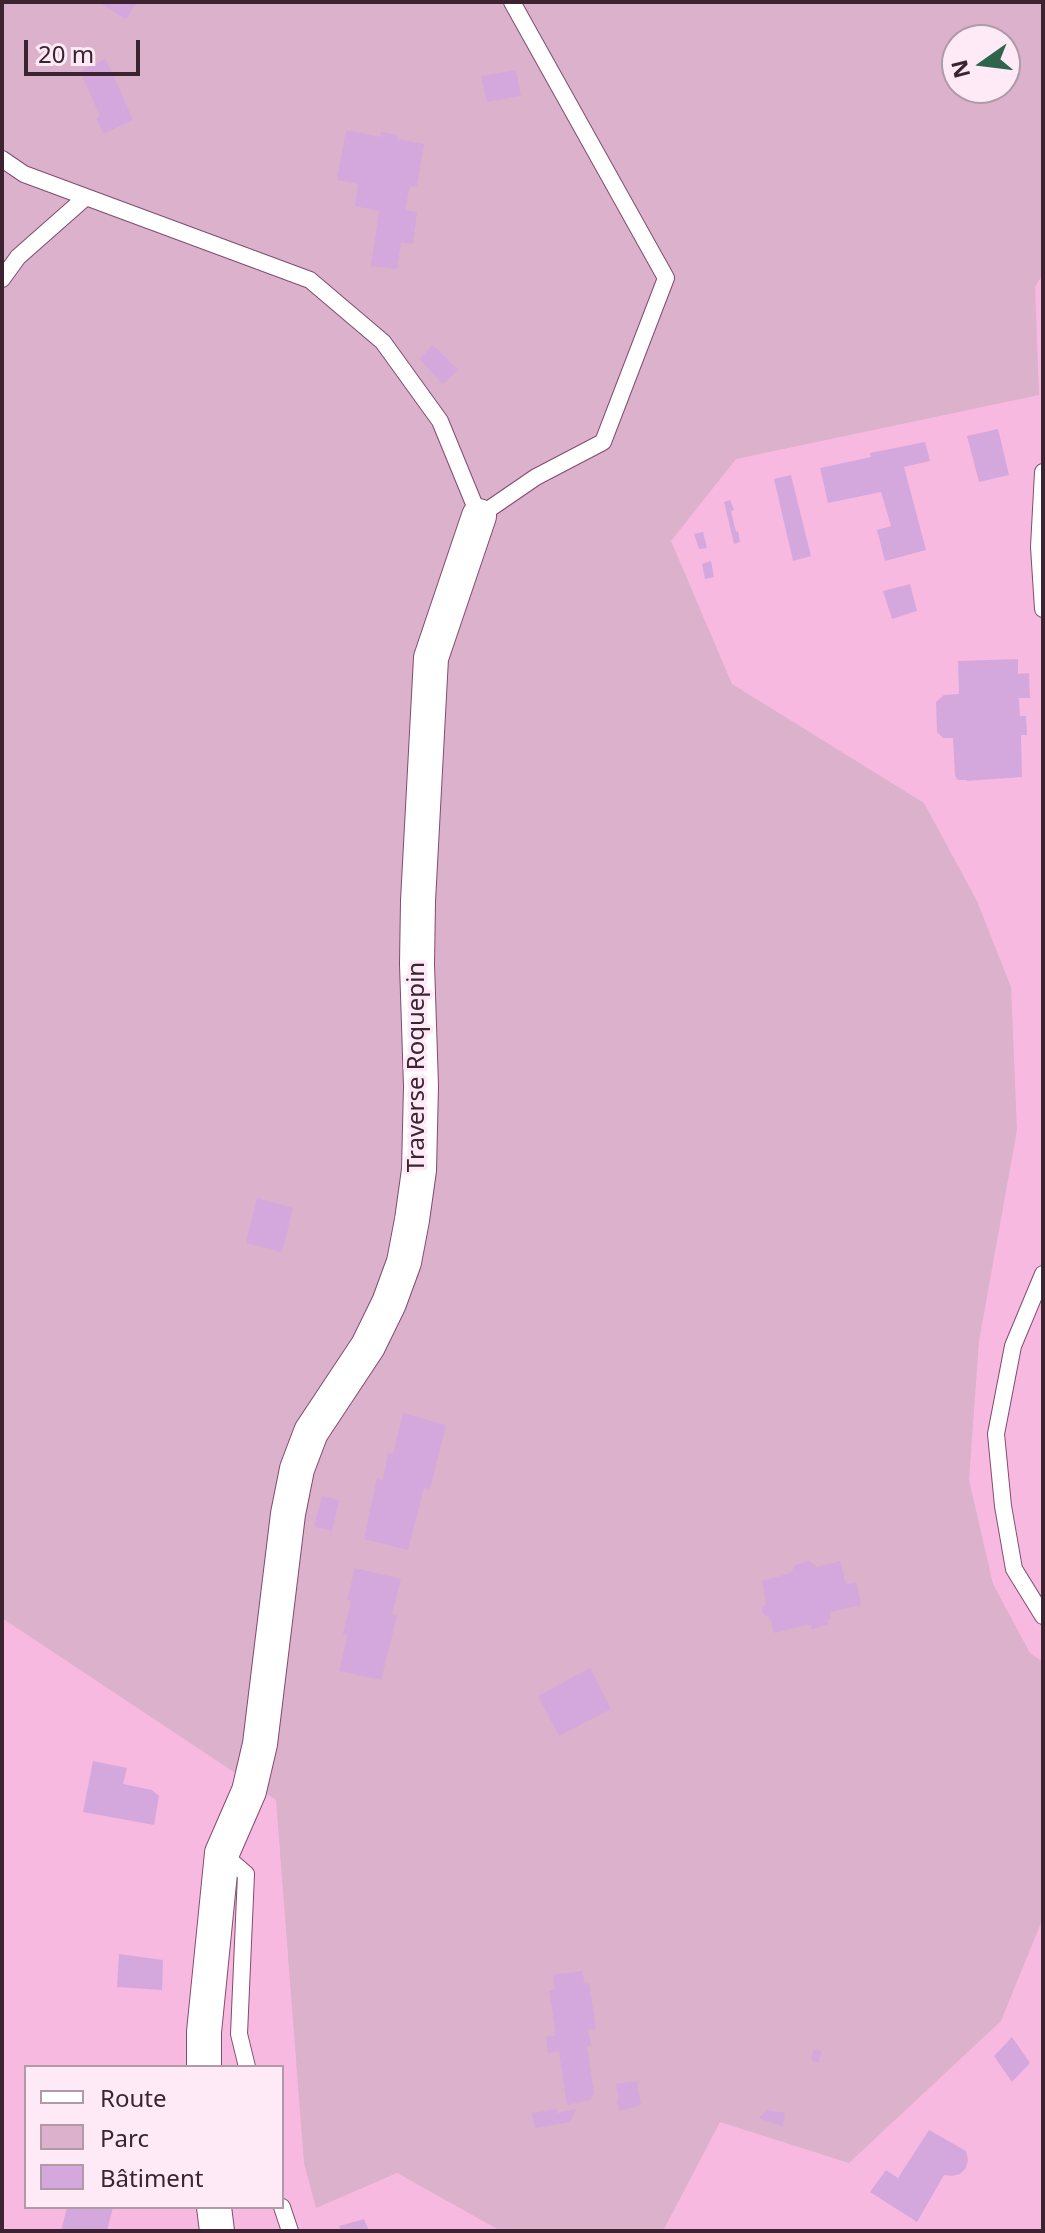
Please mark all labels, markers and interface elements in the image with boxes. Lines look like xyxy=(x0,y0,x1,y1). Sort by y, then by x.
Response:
scale bar xyxy=(28,24,144,74)
north arrow xyxy=(941,24,1021,104)
text: 20 m xyxy=(38,37,94,70)
text: N xyxy=(943,57,976,82)
street label: Traverse Roquepin xyxy=(403,962,431,1172)
legend xyxy=(24,2065,284,2209)
text: Route xyxy=(100,2081,166,2114)
text: Parc xyxy=(100,2121,149,2154)
text: Bâtiment xyxy=(100,2161,203,2194)

